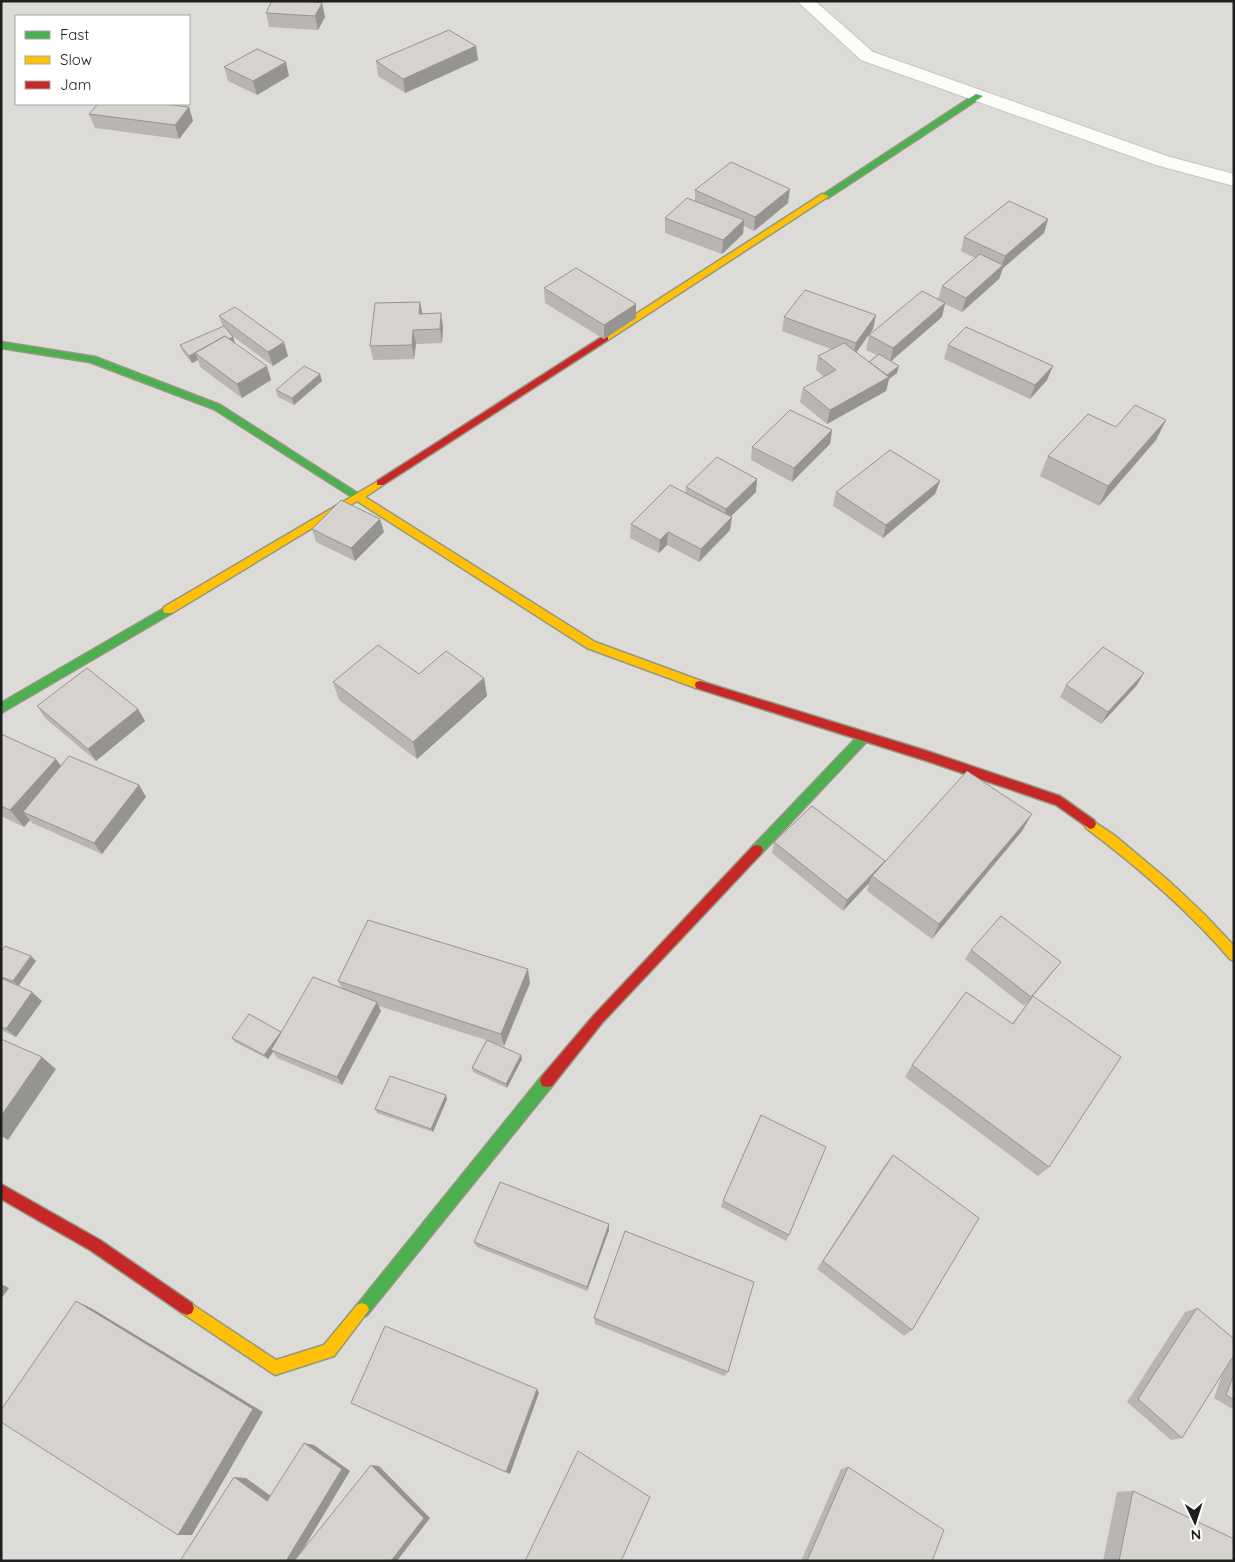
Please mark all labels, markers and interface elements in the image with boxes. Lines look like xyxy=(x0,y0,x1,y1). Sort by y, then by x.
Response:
legend xyxy=(15,15,190,105)
text: Fast xyxy=(60,25,89,44)
text: Slow xyxy=(60,50,92,69)
text: Jam xyxy=(60,75,91,94)
north arrow xyxy=(1170,1497,1220,1547)
text: N xyxy=(1190,1526,1202,1544)

